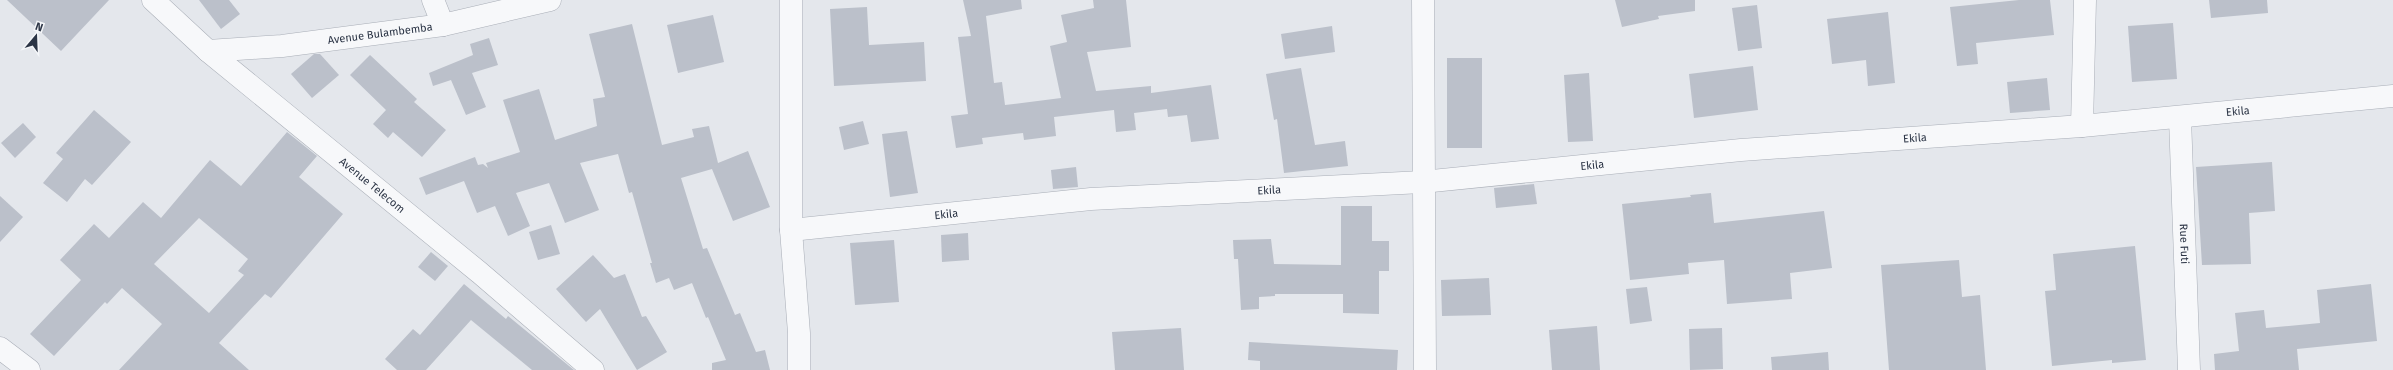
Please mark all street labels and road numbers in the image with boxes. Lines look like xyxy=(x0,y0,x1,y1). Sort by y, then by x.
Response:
street label: Avenue Bulambemba xyxy=(327,20,433,47)
street label: Ekila xyxy=(2225,104,2250,119)
street label: Ekila xyxy=(1903,131,1927,146)
street label: Avenue Telecom xyxy=(337,155,407,216)
street label: Ekila xyxy=(1580,158,1605,173)
street label: Ekila xyxy=(1257,183,1281,197)
street label: Ekila xyxy=(934,207,959,222)
street label: Rue Futi xyxy=(2177,223,2191,264)

